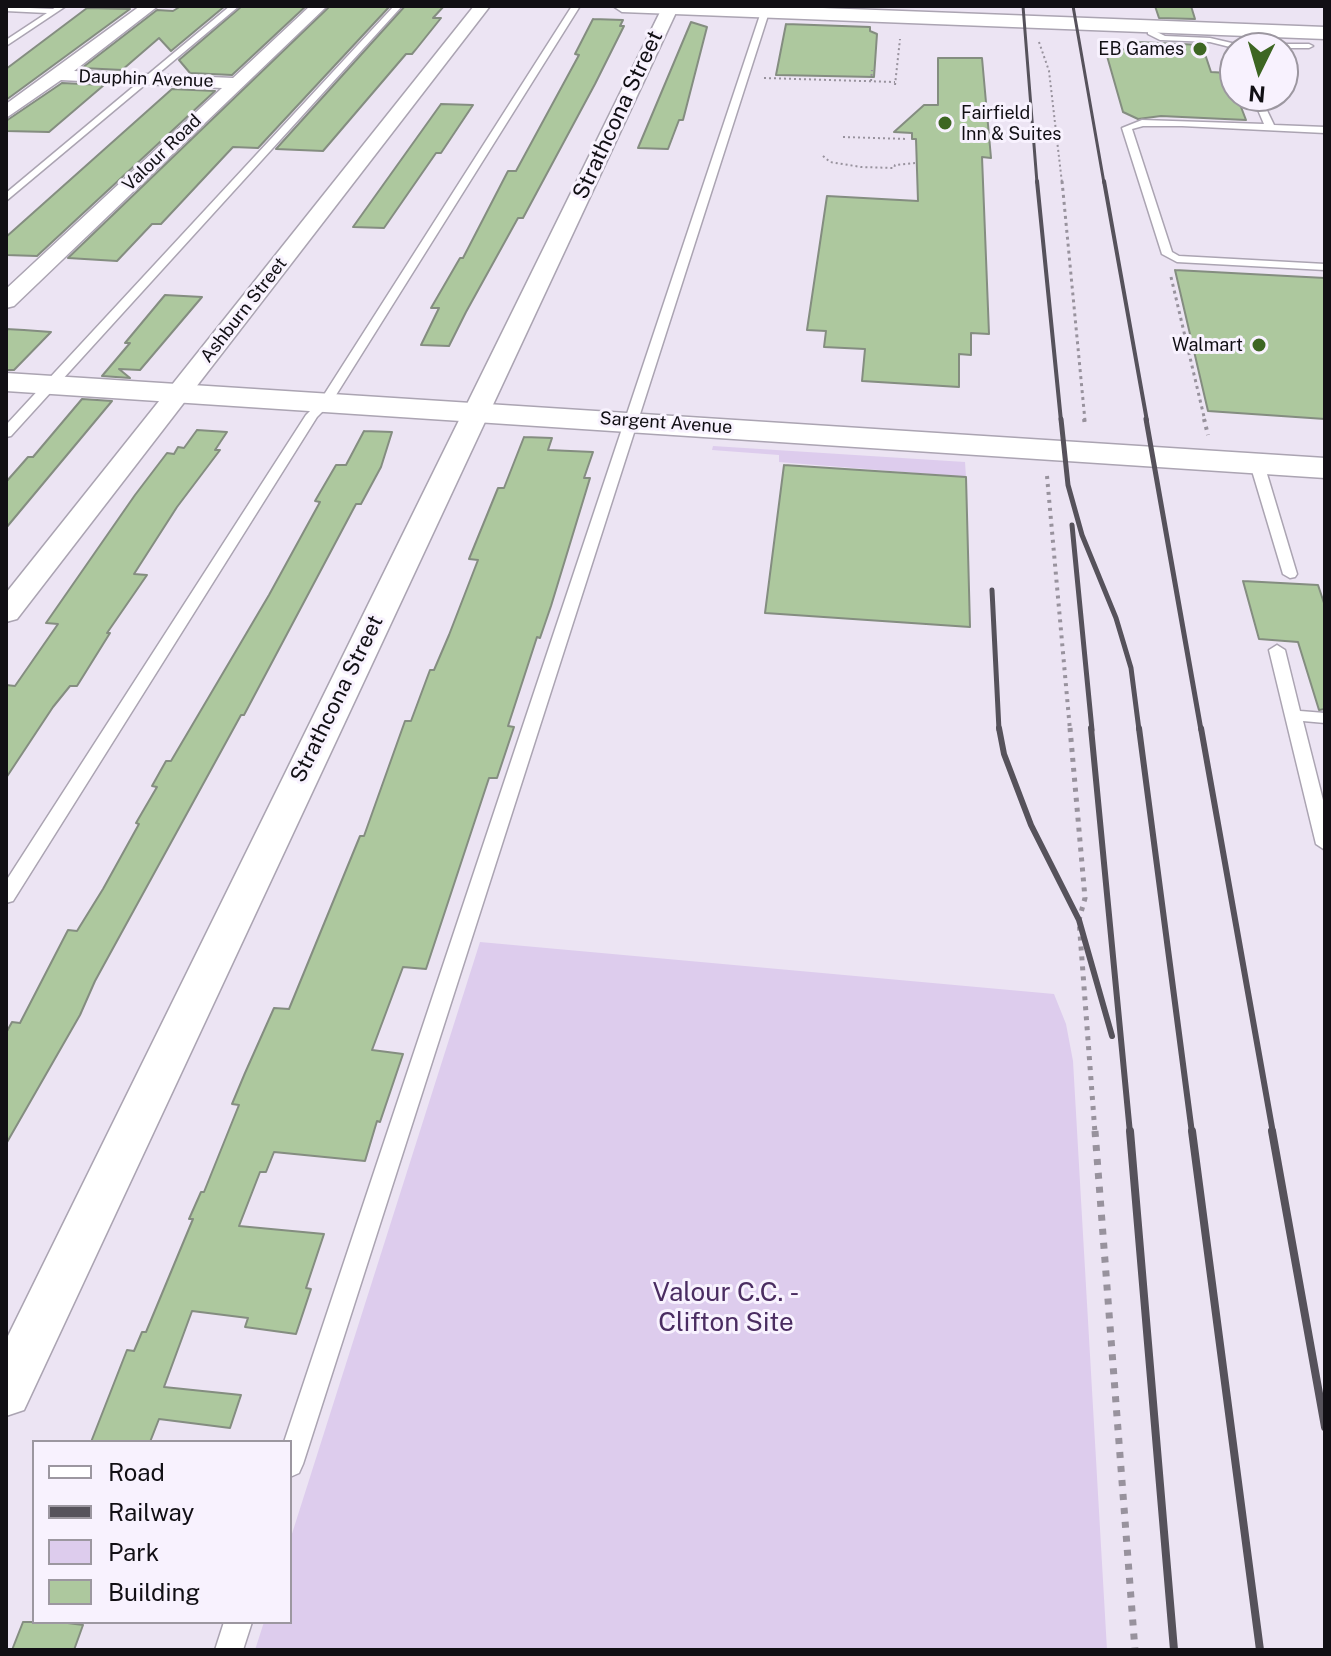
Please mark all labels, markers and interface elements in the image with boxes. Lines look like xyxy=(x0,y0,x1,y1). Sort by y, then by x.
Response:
street label: Strathcona Street xyxy=(567,27,669,203)
north arrow xyxy=(1219,32,1299,112)
place label: EB Games xyxy=(1098,38,1184,60)
marker: EB Games xyxy=(1191,40,1209,58)
street label: Dauphin Avenue xyxy=(78,66,214,92)
text: N xyxy=(1247,80,1267,108)
place label: Fairfield Inn & Suites xyxy=(961,102,1061,144)
street label: Valour Road xyxy=(118,110,206,196)
marker: Fairfield Inn & Suites xyxy=(936,114,954,132)
street label: Ashburn Street xyxy=(196,253,292,367)
place label: Walmart xyxy=(1172,334,1243,356)
marker: Walmart xyxy=(1250,336,1268,354)
street label: Sargent Avenue xyxy=(599,408,733,438)
street label: Strathcona Street xyxy=(285,611,389,787)
park label: Valour C.C. - Clifton Site xyxy=(653,1277,799,1338)
legend xyxy=(32,1440,292,1624)
text: Road xyxy=(108,1458,165,1486)
text: Railway xyxy=(108,1498,194,1526)
text: Park xyxy=(108,1538,159,1566)
text: Building xyxy=(108,1578,200,1606)

